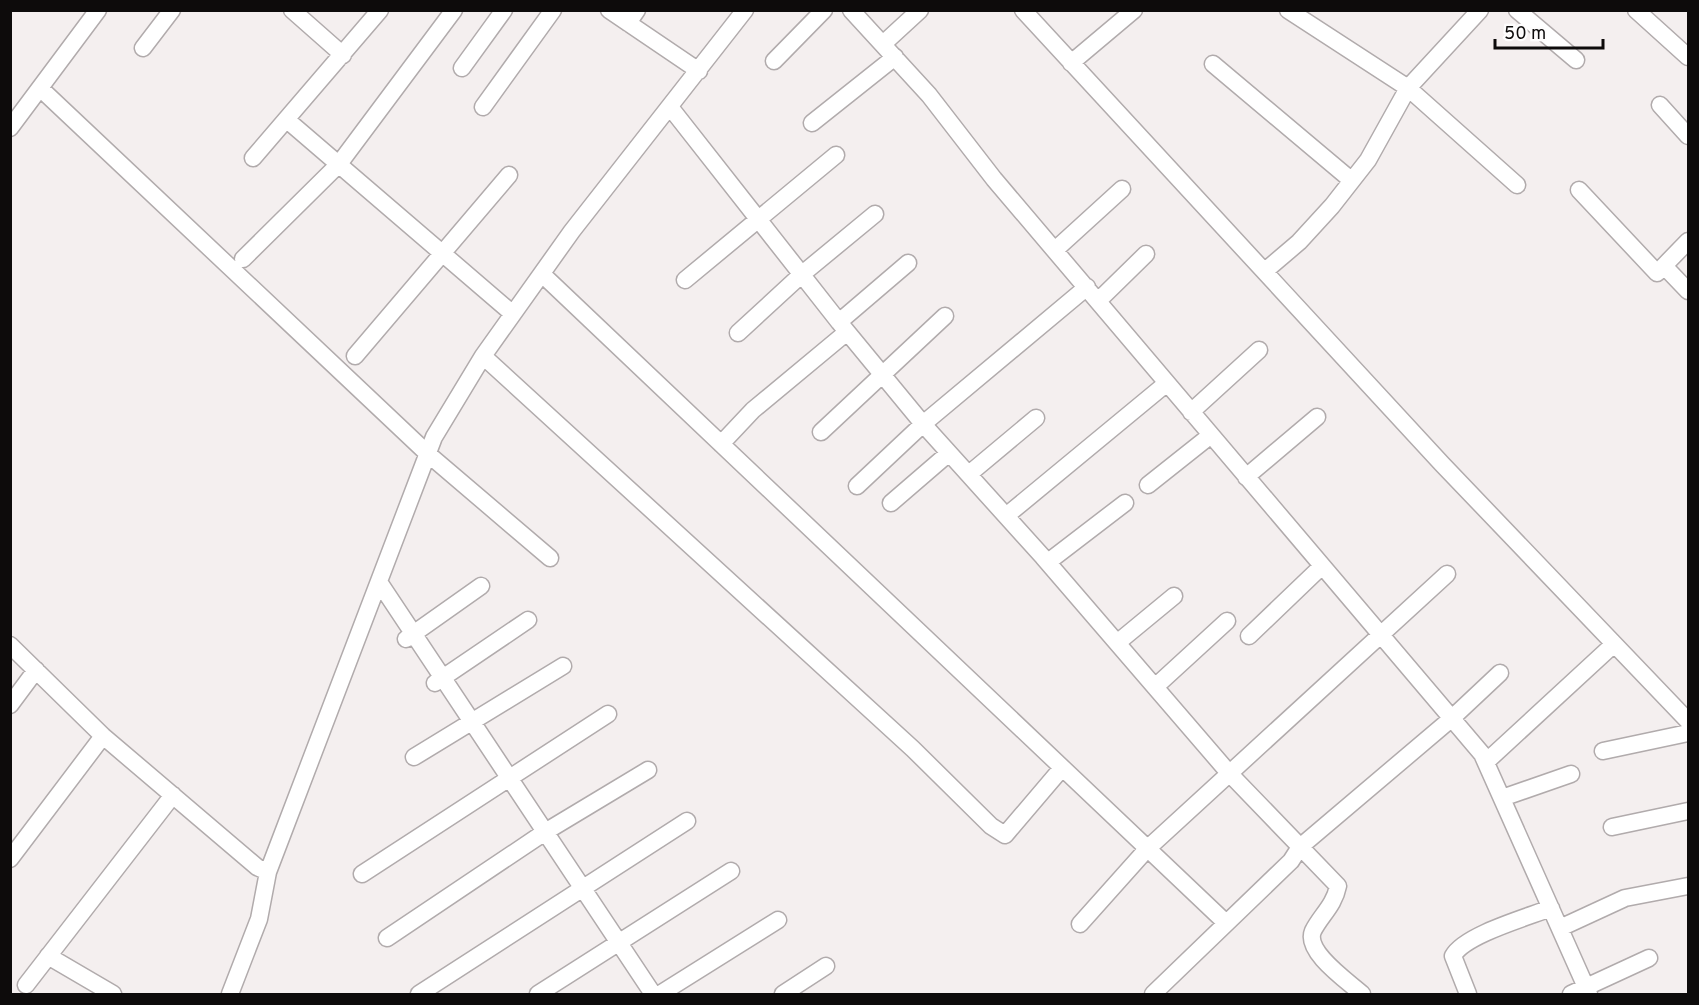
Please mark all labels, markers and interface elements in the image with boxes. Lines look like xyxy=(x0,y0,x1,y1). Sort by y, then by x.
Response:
scale bar xyxy=(1495,12,1603,50)
text: 50 m xyxy=(1504,23,1546,46)

